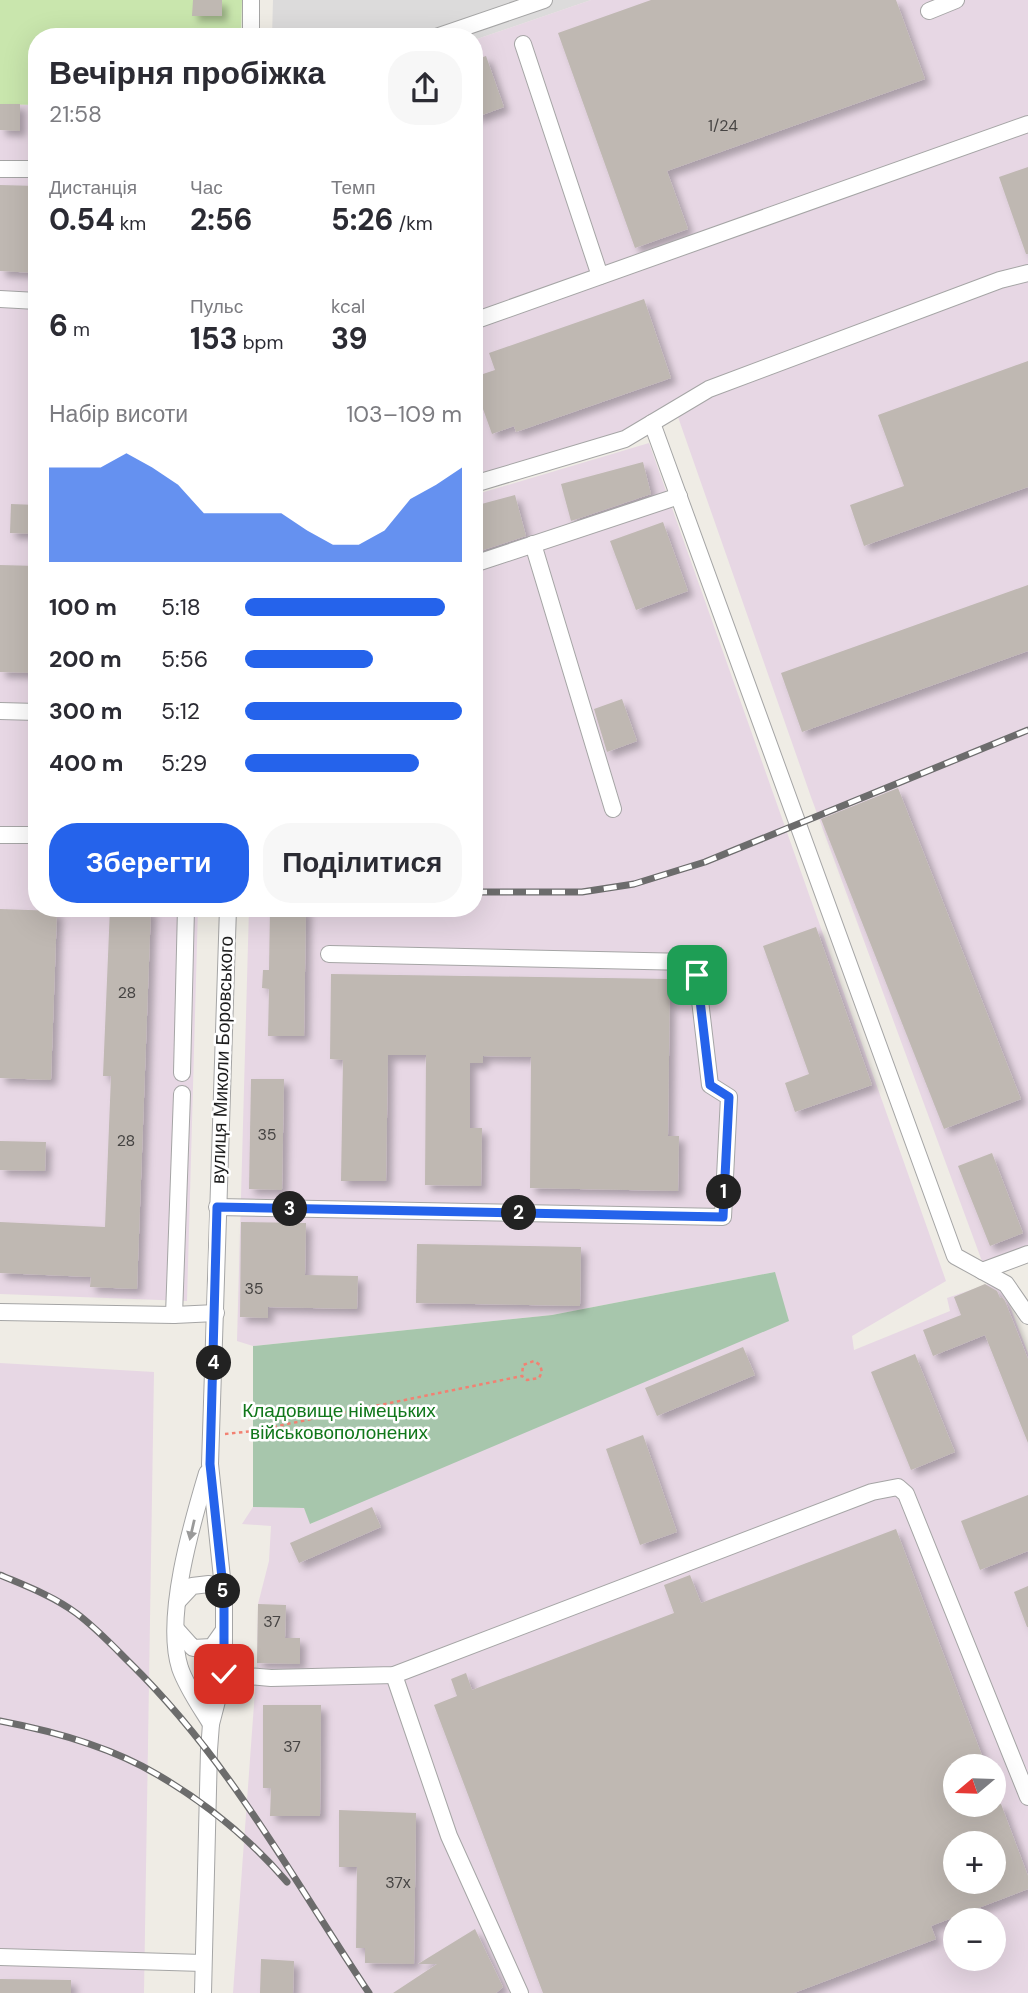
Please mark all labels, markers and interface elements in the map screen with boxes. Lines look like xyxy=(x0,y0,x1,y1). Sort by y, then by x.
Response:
button: share xyxy=(388,51,462,125)
text: Вечірня пробіжка xyxy=(49,52,325,94)
text: 21:58 xyxy=(49,99,102,129)
house number: 1/24 xyxy=(708,115,738,136)
text: Дистанція xyxy=(49,175,137,200)
text: Час xyxy=(190,175,223,200)
text: Темп xyxy=(331,175,375,200)
text: 0.54 xyxy=(49,200,115,239)
text: 2:56 xyxy=(190,200,253,239)
text: 5:26 xyxy=(331,200,394,239)
text: km xyxy=(115,211,146,236)
text: /km xyxy=(394,211,433,236)
text: Пульс xyxy=(190,294,243,319)
text: kcal xyxy=(331,294,365,319)
text: 6 xyxy=(49,306,68,345)
text: m xyxy=(68,317,90,342)
text: 153 xyxy=(190,319,238,358)
text: 39 xyxy=(331,319,367,358)
text: bpm xyxy=(238,330,283,355)
text: Набір висоти xyxy=(49,399,188,429)
text: 103–109 m xyxy=(346,399,462,429)
text: 100 m xyxy=(49,592,117,622)
text: 5:18 xyxy=(161,592,201,622)
text: 200 m xyxy=(49,644,122,674)
text: 5:56 xyxy=(161,644,208,674)
text: 300 m xyxy=(49,696,122,726)
text: 5:12 xyxy=(161,696,200,726)
text: 400 m xyxy=(49,748,123,778)
text: 5:29 xyxy=(161,748,207,778)
button: Зберегти xyxy=(49,823,249,903)
button: Поділитися xyxy=(263,823,462,903)
street label: вулиця Миколи Боровського xyxy=(205,936,239,1184)
pin xyxy=(667,945,727,1005)
icon: arrive xyxy=(678,956,716,994)
house number: 28 xyxy=(118,982,136,1003)
house number: 35 xyxy=(257,1124,277,1145)
house number: 28 xyxy=(117,1130,135,1151)
pin: 1 xyxy=(706,1174,742,1210)
text: 1 xyxy=(720,1179,727,1204)
pin: 3 xyxy=(272,1192,308,1226)
text: 3 xyxy=(284,1196,295,1221)
pin: 2 xyxy=(502,1196,536,1230)
text: 2 xyxy=(513,1200,524,1225)
house number: 35 xyxy=(244,1278,264,1299)
pin: 4 xyxy=(196,1346,232,1380)
text: 4 xyxy=(207,1350,220,1375)
park label: Кладовище німецьких військовополонених xyxy=(242,1398,436,1445)
one-way arrow xyxy=(187,1519,198,1541)
pin: 5 xyxy=(206,1574,241,1608)
text: 5 xyxy=(217,1578,228,1603)
house number: 37 xyxy=(263,1611,281,1632)
pin xyxy=(194,1644,254,1704)
icon: check xyxy=(205,1655,243,1693)
house number: 37 xyxy=(283,1736,301,1757)
north arrow xyxy=(943,1754,1006,1816)
map controls xyxy=(943,1754,1006,1971)
button: + xyxy=(943,1831,1006,1894)
house number: 37х xyxy=(385,1872,411,1893)
button: − xyxy=(943,1908,1006,1971)

